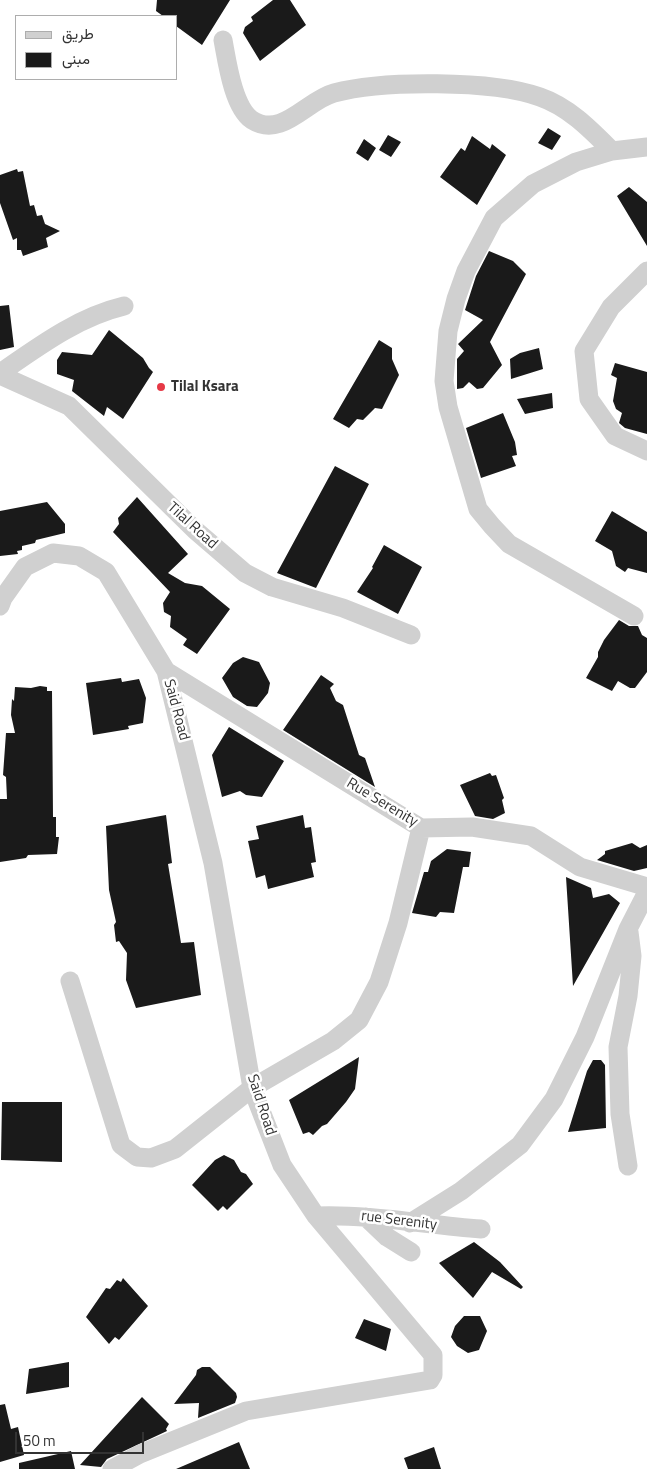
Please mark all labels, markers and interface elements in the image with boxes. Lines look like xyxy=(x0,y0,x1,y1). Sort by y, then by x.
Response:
legend xyxy=(15,15,178,80)
text: طريق xyxy=(62,22,94,45)
text: مبنى xyxy=(62,47,90,70)
place label: Tilal Ksara xyxy=(171,378,239,396)
marker: Tilal Ksara xyxy=(155,381,167,393)
street label: Tilal Road xyxy=(163,499,221,553)
street label: Said Road xyxy=(159,677,193,743)
street label: Rue Serenity xyxy=(343,775,421,831)
street label: Said Road xyxy=(243,1072,279,1138)
street label: rue Serenity xyxy=(360,1207,438,1235)
scale bar xyxy=(18,1422,146,1454)
text: 50 m xyxy=(23,1429,56,1452)

